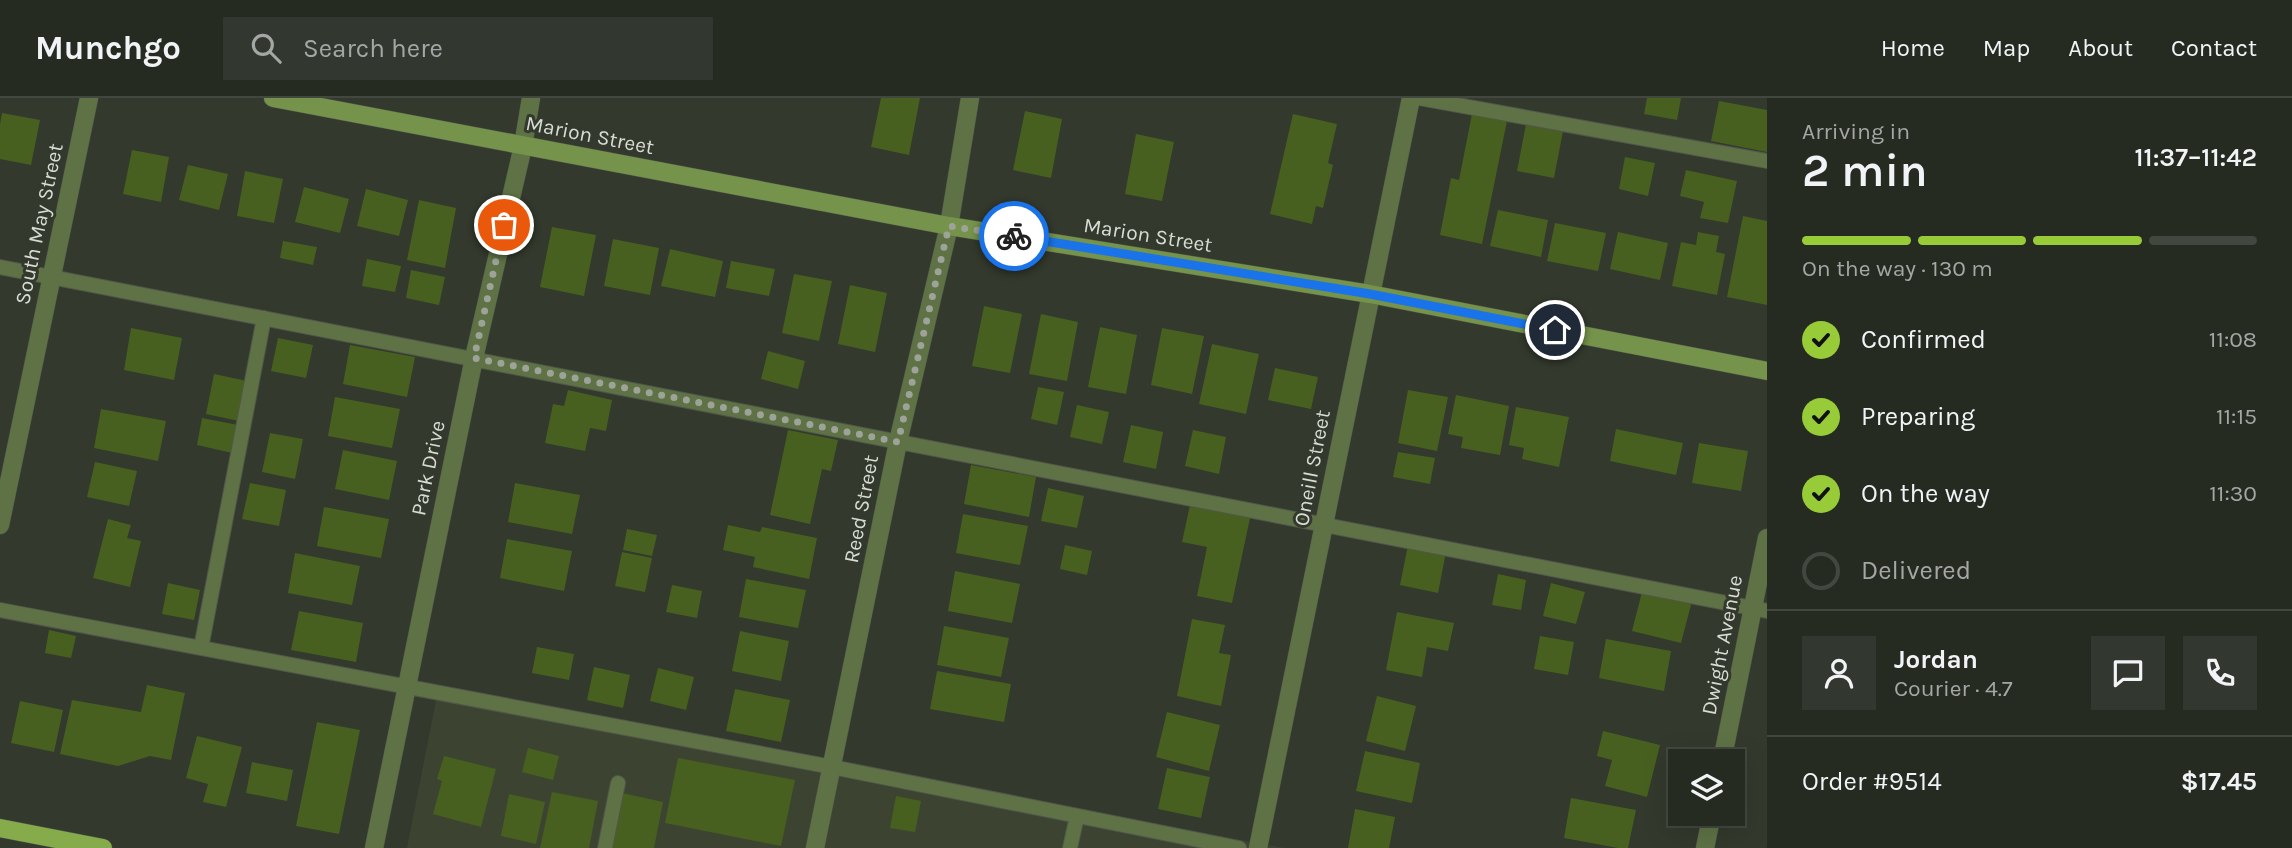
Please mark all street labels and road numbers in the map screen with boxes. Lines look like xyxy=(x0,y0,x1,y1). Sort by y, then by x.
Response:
street label: Marion Street xyxy=(524,111,656,159)
street label: South May Street xyxy=(10,141,68,307)
street label: Marion Street xyxy=(1082,213,1214,257)
street label: Oneill Street xyxy=(1289,408,1335,528)
street label: Park Drive xyxy=(406,418,450,518)
street label: Reed Street xyxy=(839,453,883,565)
street label: Dwight Avenue xyxy=(1697,573,1747,717)

